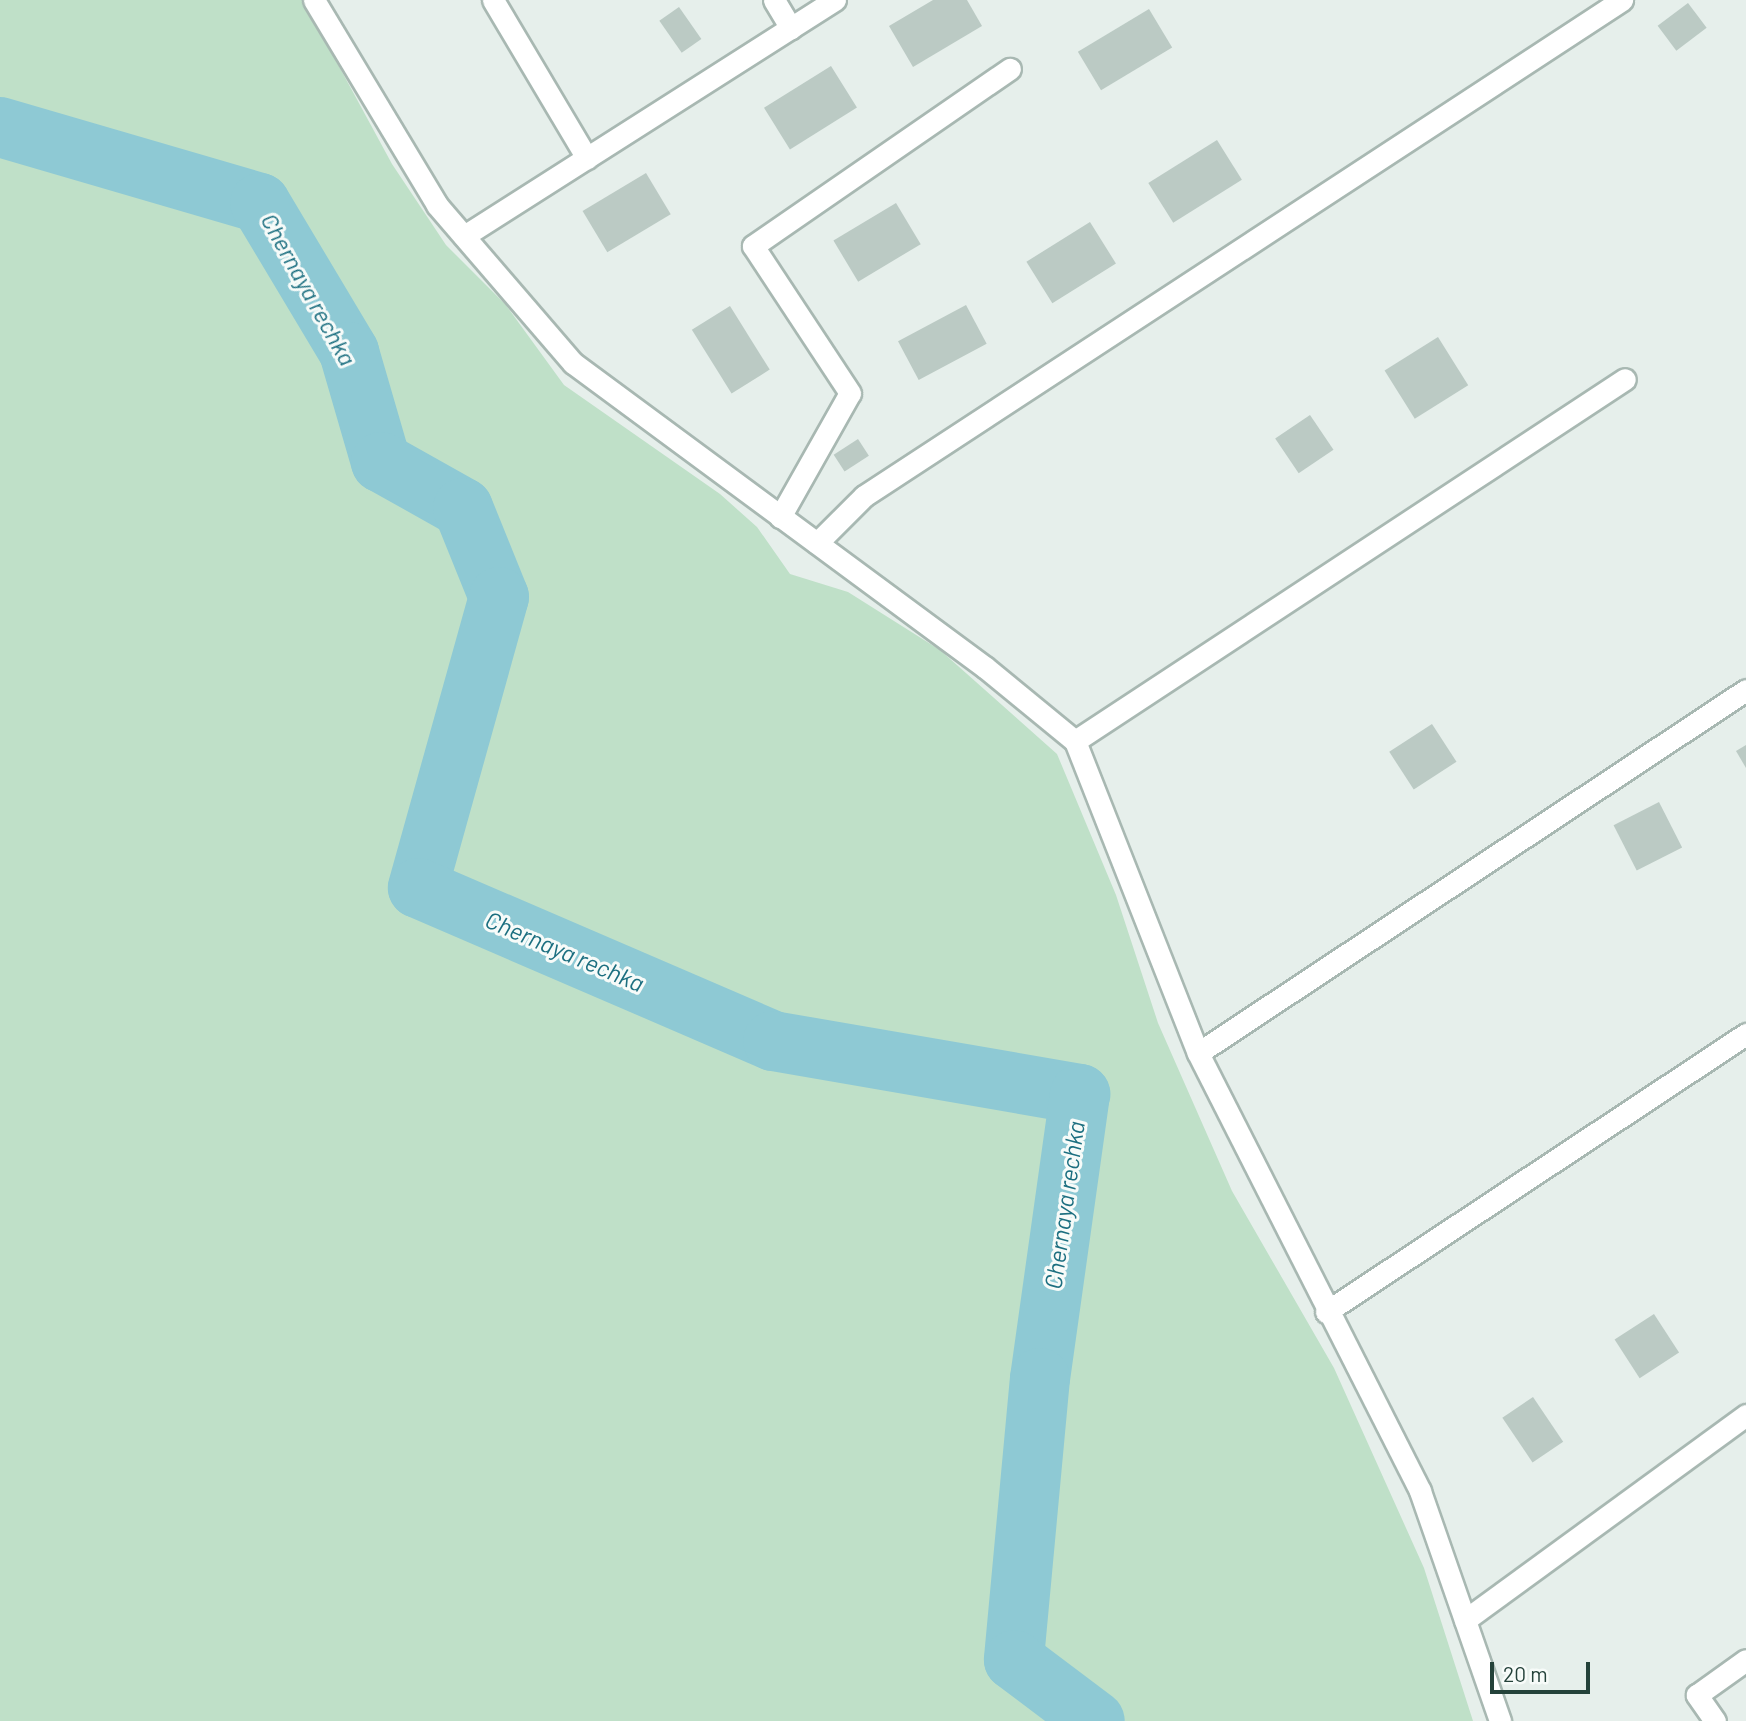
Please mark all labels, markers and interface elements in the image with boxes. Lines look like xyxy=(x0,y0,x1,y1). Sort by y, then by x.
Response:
water label: Chernaya rechka xyxy=(255,208,363,370)
water label: Chernaya rechka xyxy=(481,905,649,997)
water label: Chernaya rechka xyxy=(1038,1119,1090,1291)
scale bar xyxy=(1494,1648,1594,1692)
text: 20 m xyxy=(1503,1661,1548,1686)

